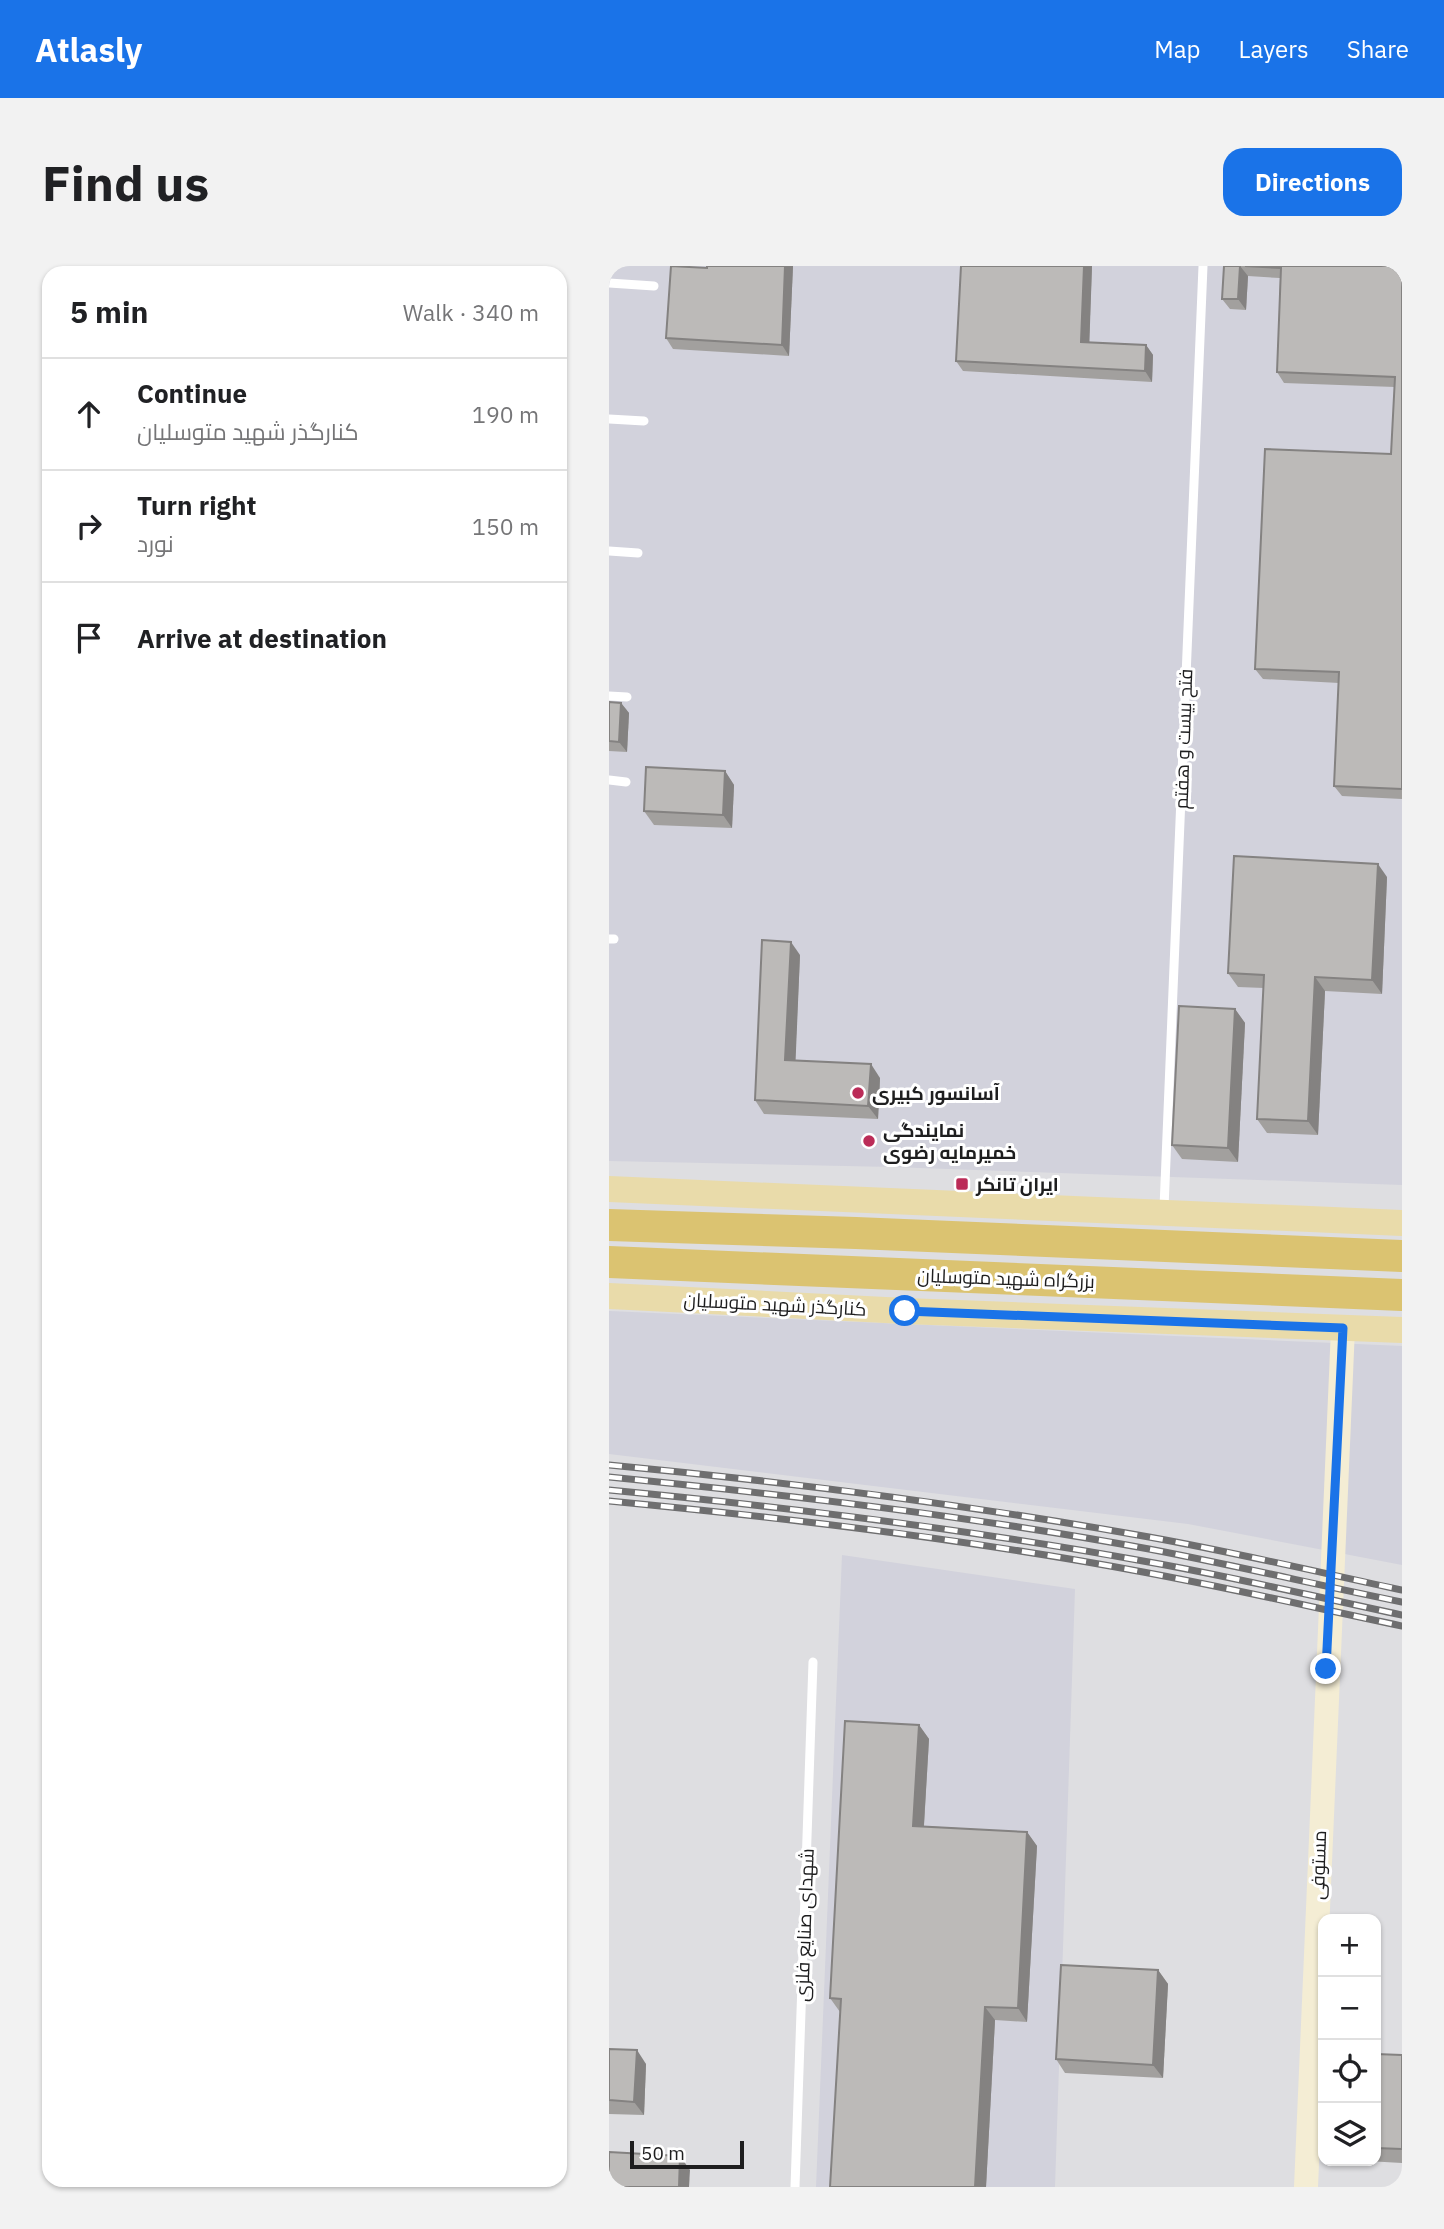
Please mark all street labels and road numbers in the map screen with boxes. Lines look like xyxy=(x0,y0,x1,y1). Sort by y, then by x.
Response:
street label: فتح بیست و هفتم xyxy=(1169,668,1199,810)
street label: بزرگراه شهید متوسلیان xyxy=(917,1263,1095,1293)
street label: کنارگذر شهید متوسلیان xyxy=(683,1287,867,1321)
street label: مستوفی xyxy=(1305,1830,1331,1900)
street label: شهدای صنایع فلزی xyxy=(789,1848,821,2002)

